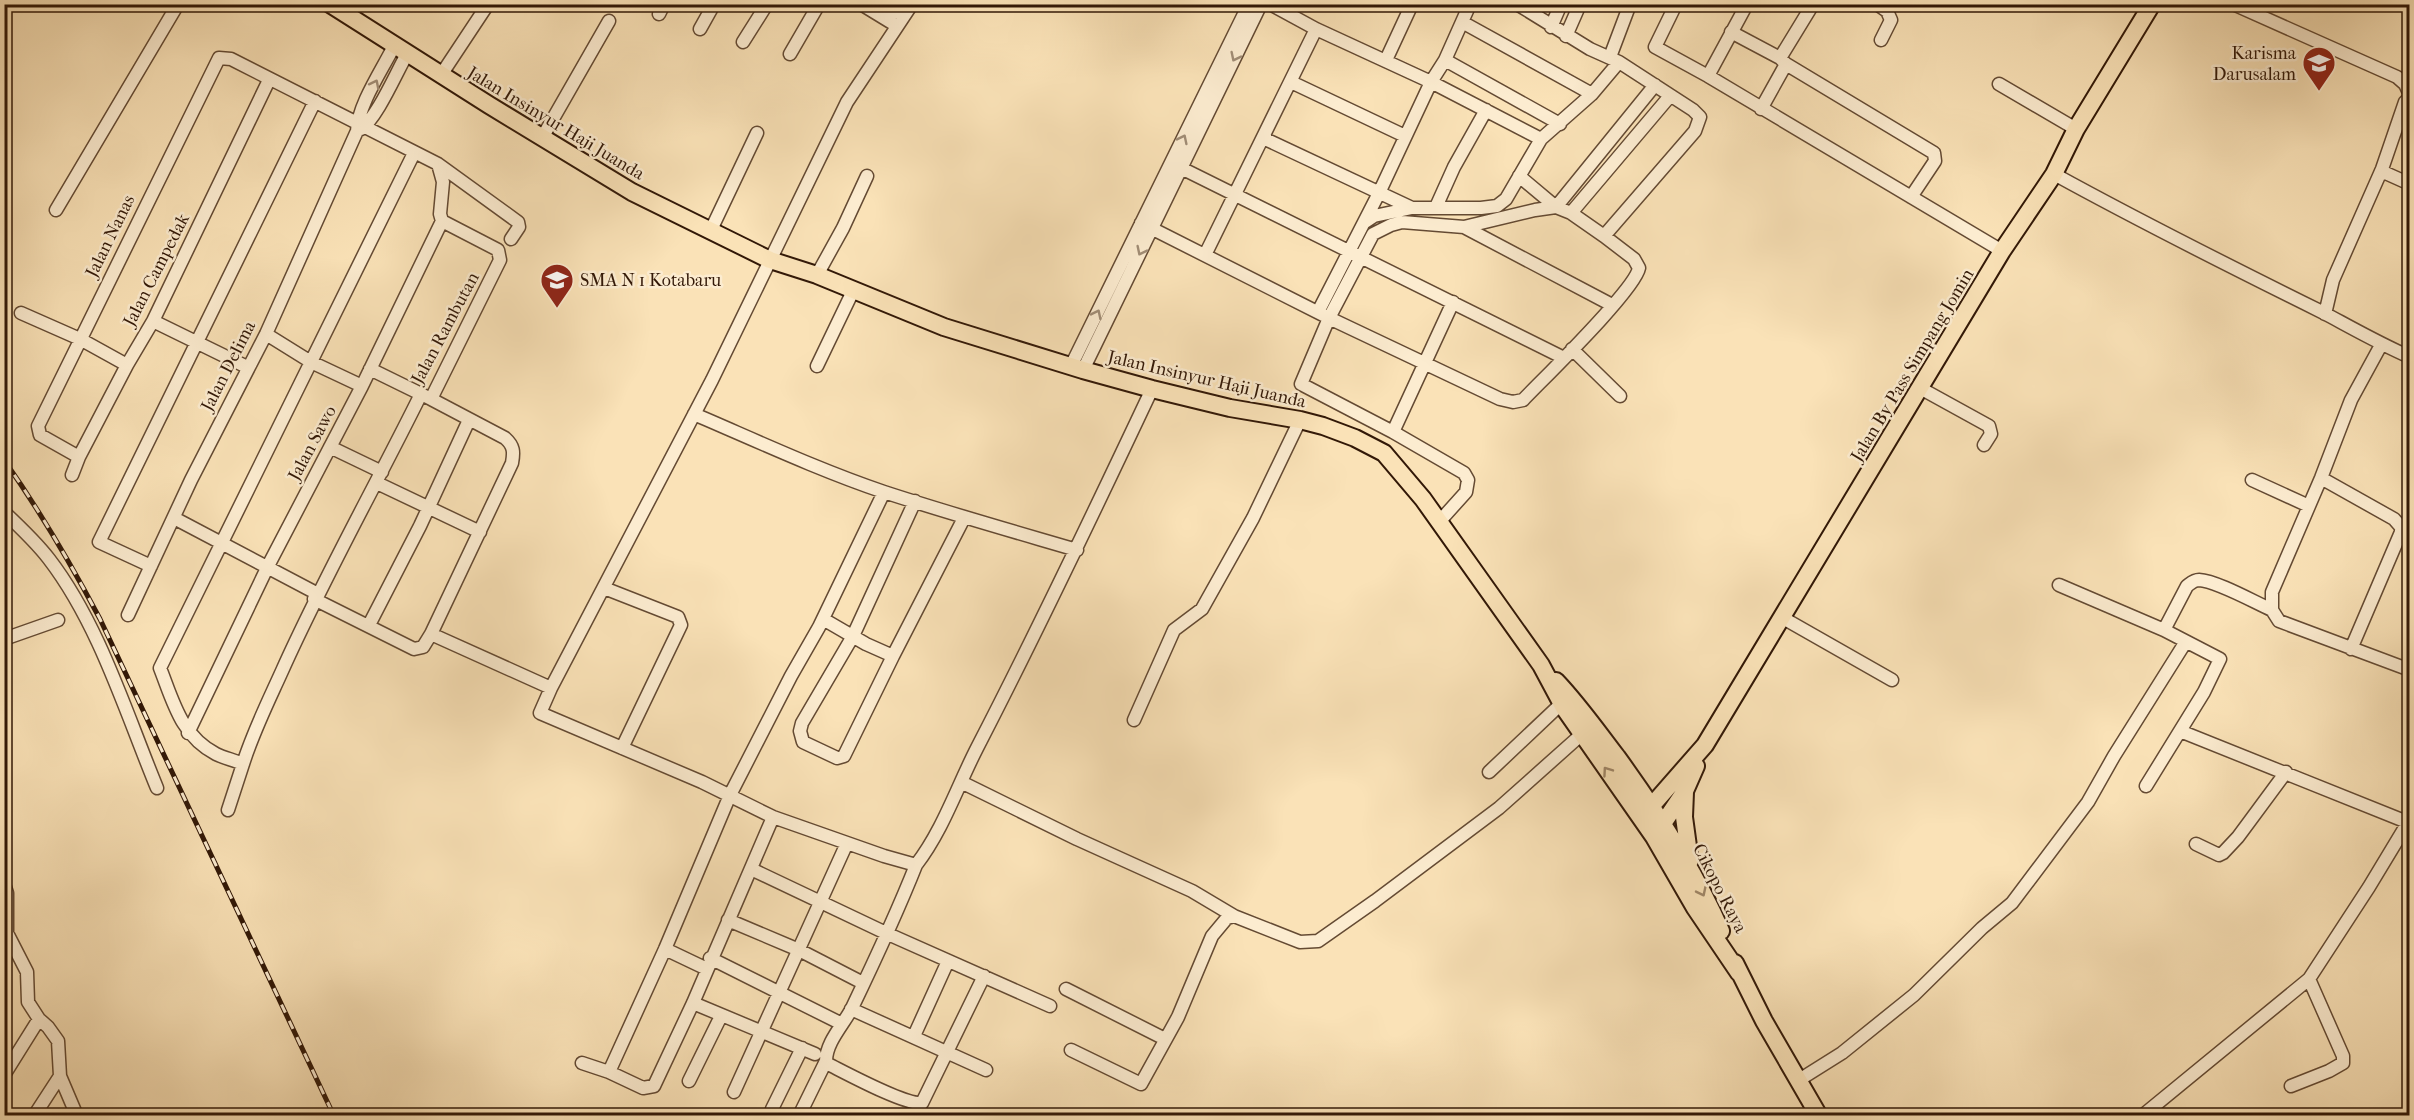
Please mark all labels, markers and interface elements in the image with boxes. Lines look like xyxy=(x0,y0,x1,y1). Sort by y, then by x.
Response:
place label: Karisma Darusalam xyxy=(2213,43,2297,85)
school or university icon: Karisma Darusalam xyxy=(2301,45,2337,92)
one-way arrow xyxy=(1231,51,1242,62)
street label: Jalan Insinyur Haji Juanda xyxy=(462,61,649,185)
one-way arrow xyxy=(368,79,380,90)
one-way arrow xyxy=(1176,134,1188,145)
street label: Jalan Nanas xyxy=(81,191,140,283)
street label: Jalan Campedak xyxy=(118,210,194,332)
one-way arrow xyxy=(1136,245,1148,256)
school or university icon: SMA N 1 Kotabaru xyxy=(539,262,575,309)
street label: Jalan By Pass Simpang Jomin xyxy=(1845,265,1979,467)
street label: Jalan Rambutan xyxy=(406,268,484,389)
place label: SMA N 1 Kotabaru xyxy=(580,270,721,291)
one-way arrow xyxy=(1090,309,1101,320)
street label: Jalan Delima xyxy=(196,317,260,417)
street label: Jalan Insinyur Haji Juanda xyxy=(1104,346,1309,413)
street label: Jalan Sawo xyxy=(283,402,341,486)
one-way arrow xyxy=(1603,766,1614,777)
street label: Cikopo Raya xyxy=(1688,840,1751,937)
one-way arrow xyxy=(1695,886,1707,897)

